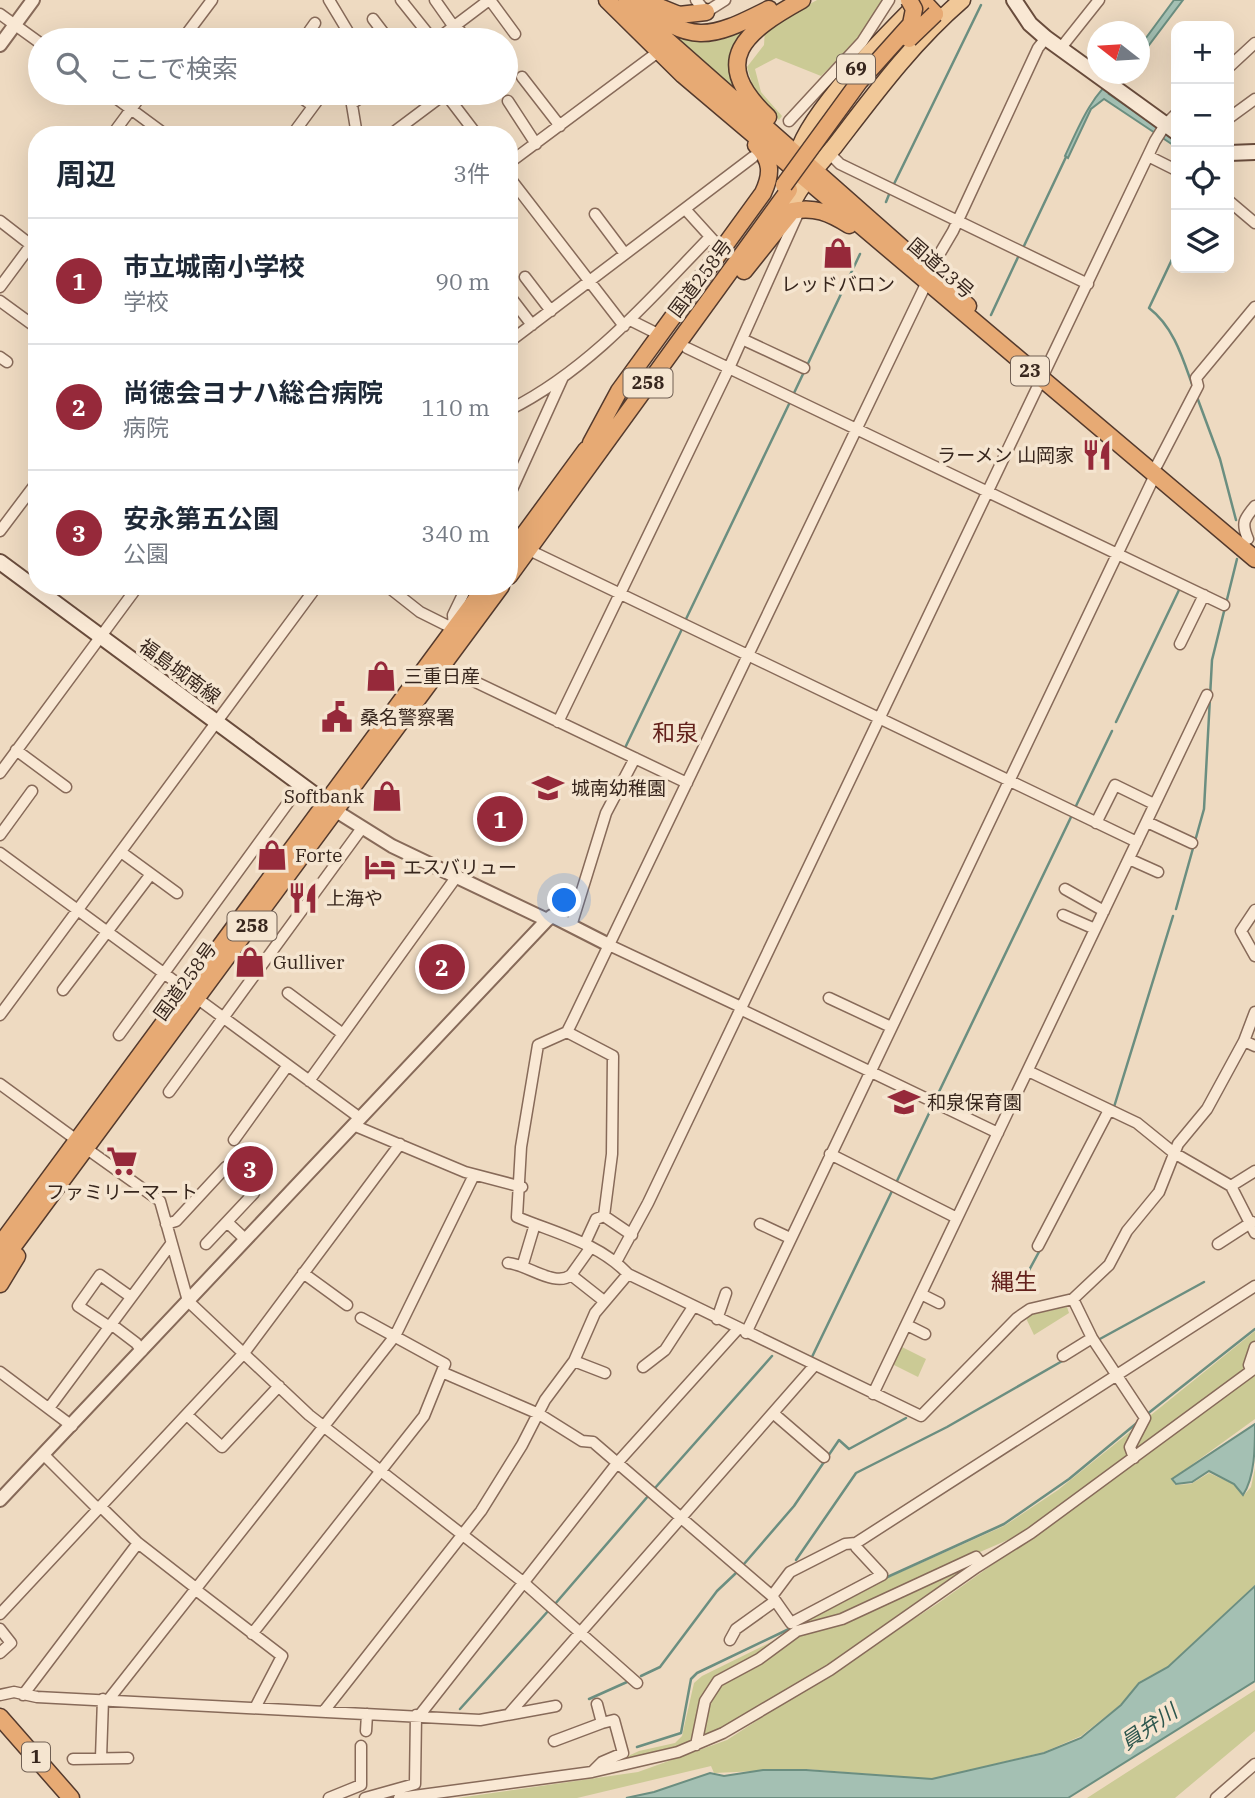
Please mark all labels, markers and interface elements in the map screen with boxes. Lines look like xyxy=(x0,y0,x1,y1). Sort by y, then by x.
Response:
north arrow xyxy=(1087,21,1150,84)
map controls xyxy=(1171,21,1234,273)
button: + xyxy=(1171,21,1234,84)
search box xyxy=(28,28,518,105)
icon: search xyxy=(52,48,90,86)
text: ここで検索 xyxy=(108,51,238,85)
road number: 69 xyxy=(837,55,875,84)
button: − xyxy=(1171,84,1234,147)
button: locate xyxy=(1171,147,1234,210)
text: 周辺 xyxy=(56,154,116,193)
text: 3件 xyxy=(453,158,490,188)
button: layers xyxy=(1171,210,1234,273)
street label: 国道23号 xyxy=(903,233,979,303)
street label: 国道258号 xyxy=(663,234,737,322)
shop icon: レッドバロン xyxy=(821,236,855,270)
text: 市立城南小学校 xyxy=(123,249,305,283)
text: 1 xyxy=(72,266,86,296)
text: 90 m xyxy=(435,266,490,296)
place label: レッドバロン xyxy=(781,272,895,296)
text: 学校 xyxy=(123,286,169,316)
road number: 23 xyxy=(1011,356,1049,386)
road number: 258 xyxy=(624,368,672,398)
text: 尚徳会ヨナハ総合病院 xyxy=(123,375,383,409)
text: 2 xyxy=(72,392,86,422)
text: 110 m xyxy=(421,392,490,422)
text: 病院 xyxy=(123,412,169,442)
restaurant icon: ラーメン 山岡家 xyxy=(1080,438,1114,472)
place label: ラーメン 山岡家 xyxy=(937,443,1074,467)
text: 安永第五公園 xyxy=(123,501,279,535)
text: 3 xyxy=(72,518,86,548)
text: 340 m xyxy=(421,518,490,548)
text: 公園 xyxy=(123,538,169,568)
street label: 福島城南線 xyxy=(135,633,225,709)
shop icon: 三重日産 xyxy=(364,659,398,693)
place label: 三重日産 xyxy=(404,664,480,688)
public building icon: 桑名警察署 xyxy=(320,700,354,734)
place label: 桑名警察署 xyxy=(360,705,455,729)
district label: 和泉 xyxy=(652,717,698,747)
school or university icon: 城南幼稚園 xyxy=(531,771,565,805)
place label: 城南幼稚園 xyxy=(571,776,666,800)
shop icon: Softbank xyxy=(370,779,404,813)
place label: Softbank xyxy=(284,784,364,808)
pin: 1 xyxy=(477,793,523,845)
shop icon: Forte xyxy=(255,838,289,872)
place label: Forte xyxy=(295,843,342,867)
hotel icon: エスバリュー xyxy=(363,850,397,884)
place label: エスバリュー xyxy=(403,855,517,879)
restaurant icon: 上海や xyxy=(286,881,320,915)
your location xyxy=(547,883,581,917)
place label: 上海や xyxy=(326,886,383,910)
road number: 258 xyxy=(228,911,276,940)
street label: 国道258号 xyxy=(148,937,222,1025)
pin: 2 xyxy=(419,941,465,993)
shop icon: Gulliver xyxy=(233,945,267,979)
place label: Gulliver xyxy=(273,950,345,974)
school or university icon: 和泉保育園 xyxy=(887,1085,921,1119)
place label: 和泉保育園 xyxy=(927,1090,1022,1114)
pin: 3 xyxy=(227,1143,273,1195)
supermarket icon: ファミリーマート xyxy=(105,1144,139,1178)
place label: ファミリーマート xyxy=(46,1180,198,1204)
district label: 縄生 xyxy=(991,1266,1037,1296)
water label: 員弁川 xyxy=(1114,1696,1184,1755)
road number: 1 xyxy=(22,1742,50,1772)

